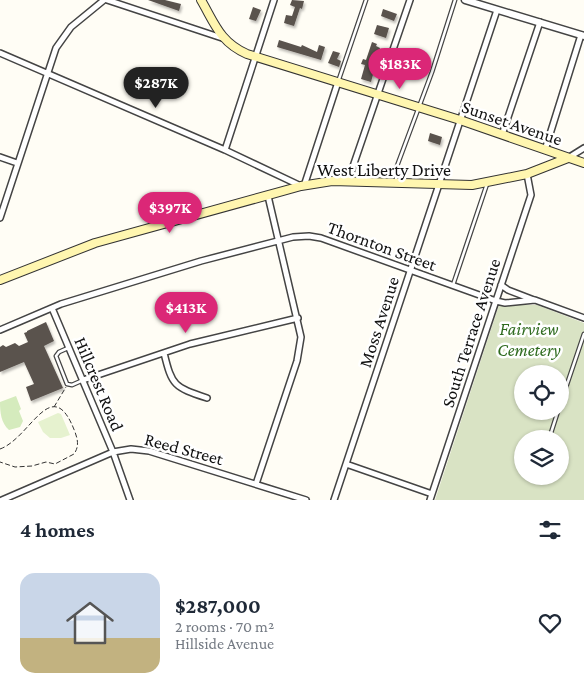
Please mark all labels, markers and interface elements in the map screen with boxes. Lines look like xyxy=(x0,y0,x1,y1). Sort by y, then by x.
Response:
pin: $183K xyxy=(365,48,435,90)
text: $183K xyxy=(379,55,421,72)
pin: $287K xyxy=(121,66,191,109)
text: $287K xyxy=(135,74,177,91)
street label: Sunset Avenue xyxy=(459,96,565,150)
street label: West Liberty Drive xyxy=(317,160,451,180)
pin: $397K xyxy=(135,192,205,234)
text: $397K xyxy=(149,199,191,216)
street label: Thornton Street xyxy=(325,217,440,275)
street label: South Terrace Avenue xyxy=(437,256,505,410)
street label: Moss Avenue xyxy=(355,274,403,370)
pin: $413K xyxy=(151,292,221,334)
text: $413K xyxy=(166,299,206,316)
park label: Fairview Cemetery xyxy=(497,319,561,360)
street label: Hillcrest Road xyxy=(70,334,128,435)
map controls xyxy=(514,365,569,485)
button: locate xyxy=(514,365,569,420)
street label: Reed Street xyxy=(142,429,227,469)
button: layers xyxy=(514,430,569,485)
icon: filters xyxy=(536,516,564,544)
text: 4 homes xyxy=(20,518,94,542)
icon: home xyxy=(60,593,120,653)
text: $287,000 xyxy=(175,594,261,618)
icon: heart xyxy=(536,609,564,637)
text: 2 rooms · 70 m² xyxy=(175,618,274,635)
text: Hillside Avenue xyxy=(175,635,274,652)

